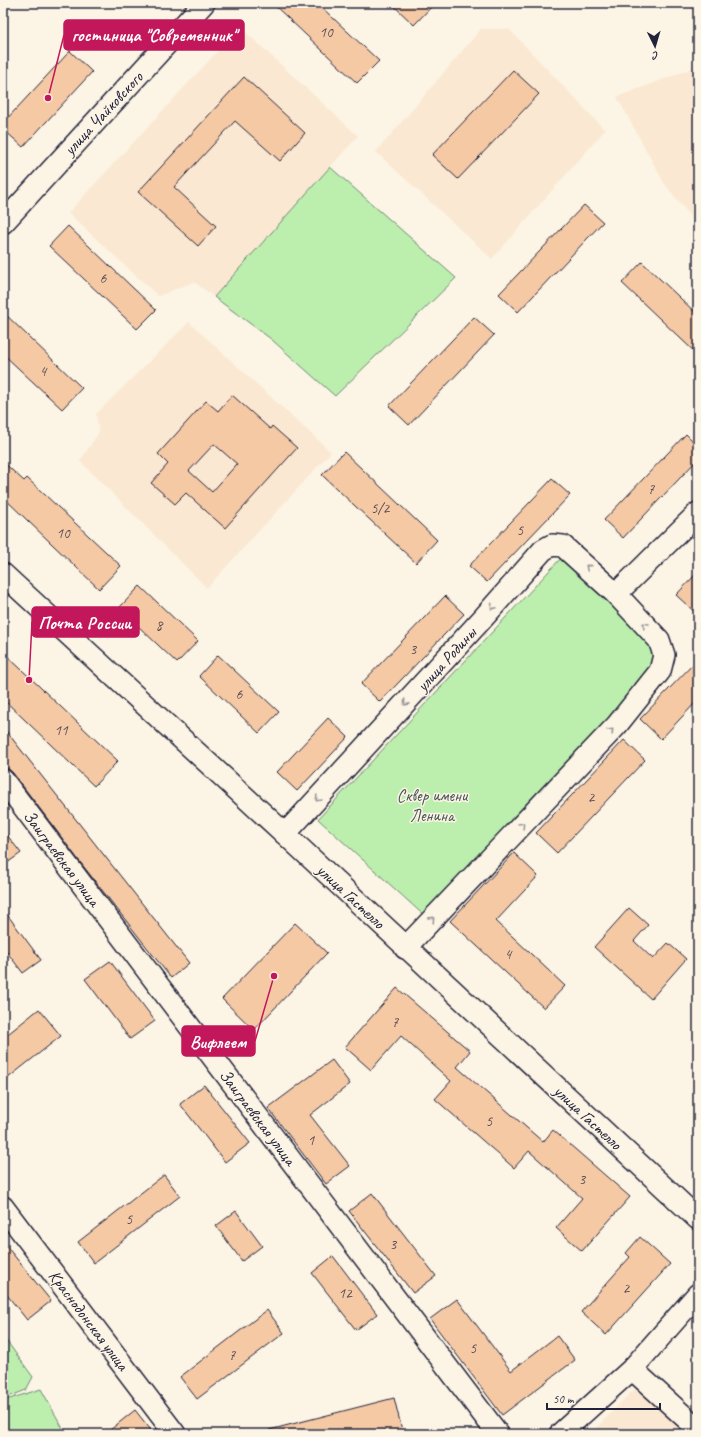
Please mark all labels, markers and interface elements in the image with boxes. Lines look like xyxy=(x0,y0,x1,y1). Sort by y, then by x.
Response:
callout: гостиница "Современник" xyxy=(64,20,244,50)
house number: 10 xyxy=(319,23,334,42)
text: гостиница "Современник" xyxy=(72,24,240,46)
north arrow xyxy=(635,26,675,66)
text: С xyxy=(651,49,659,63)
street label: улица Чайковского xyxy=(59,66,148,160)
house number: 6 xyxy=(100,269,108,288)
house number: 4 xyxy=(40,362,48,381)
house number: 7 xyxy=(648,480,656,499)
house number: 5/2 xyxy=(371,499,390,518)
house number: 5 xyxy=(517,521,525,540)
house number: 10 xyxy=(56,524,71,543)
one-way arrow xyxy=(585,565,592,572)
one-way arrow xyxy=(490,602,497,609)
callout: Почта России xyxy=(32,607,139,637)
text: Почта России xyxy=(38,612,133,634)
house number: 8 xyxy=(156,616,164,635)
street label: улица Родины xyxy=(411,621,482,697)
one-way arrow xyxy=(642,622,650,630)
house number: 3 xyxy=(410,640,418,659)
house number: 6 xyxy=(236,685,244,704)
one-way arrow xyxy=(403,699,410,706)
house number: 11 xyxy=(54,721,69,740)
one-way arrow xyxy=(606,728,614,736)
park label: Сквер имени Ленина xyxy=(397,785,469,826)
house number: 2 xyxy=(588,788,596,807)
one-way arrow xyxy=(315,794,322,802)
street label: Заиграевская улица xyxy=(19,806,106,912)
one-way arrow xyxy=(517,822,524,830)
street label: улица Гастелло xyxy=(312,859,390,934)
one-way arrow xyxy=(427,917,434,924)
house number: 4 xyxy=(505,945,513,964)
house number: 7 xyxy=(392,1013,400,1032)
callout: Вифлеем xyxy=(182,1026,255,1056)
text: Вифлеем xyxy=(190,1031,248,1053)
street label: Заиграевская улица xyxy=(215,1065,302,1171)
street label: улица Гастелло xyxy=(549,1080,627,1155)
house number: 5 xyxy=(486,1112,494,1131)
house number: 1 xyxy=(308,1131,316,1150)
house number: 3 xyxy=(579,1170,587,1189)
house number: 5 xyxy=(126,1210,134,1229)
house number: 3 xyxy=(390,1235,398,1254)
street label: Краснодонская улица xyxy=(44,1266,134,1376)
house number: 2 xyxy=(623,1279,631,1298)
house number: 12 xyxy=(338,1284,353,1303)
house number: 5 xyxy=(470,1339,478,1358)
house number: 7 xyxy=(229,1346,237,1365)
scale bar xyxy=(547,1385,660,1411)
text: 50 m xyxy=(553,1391,575,1407)

